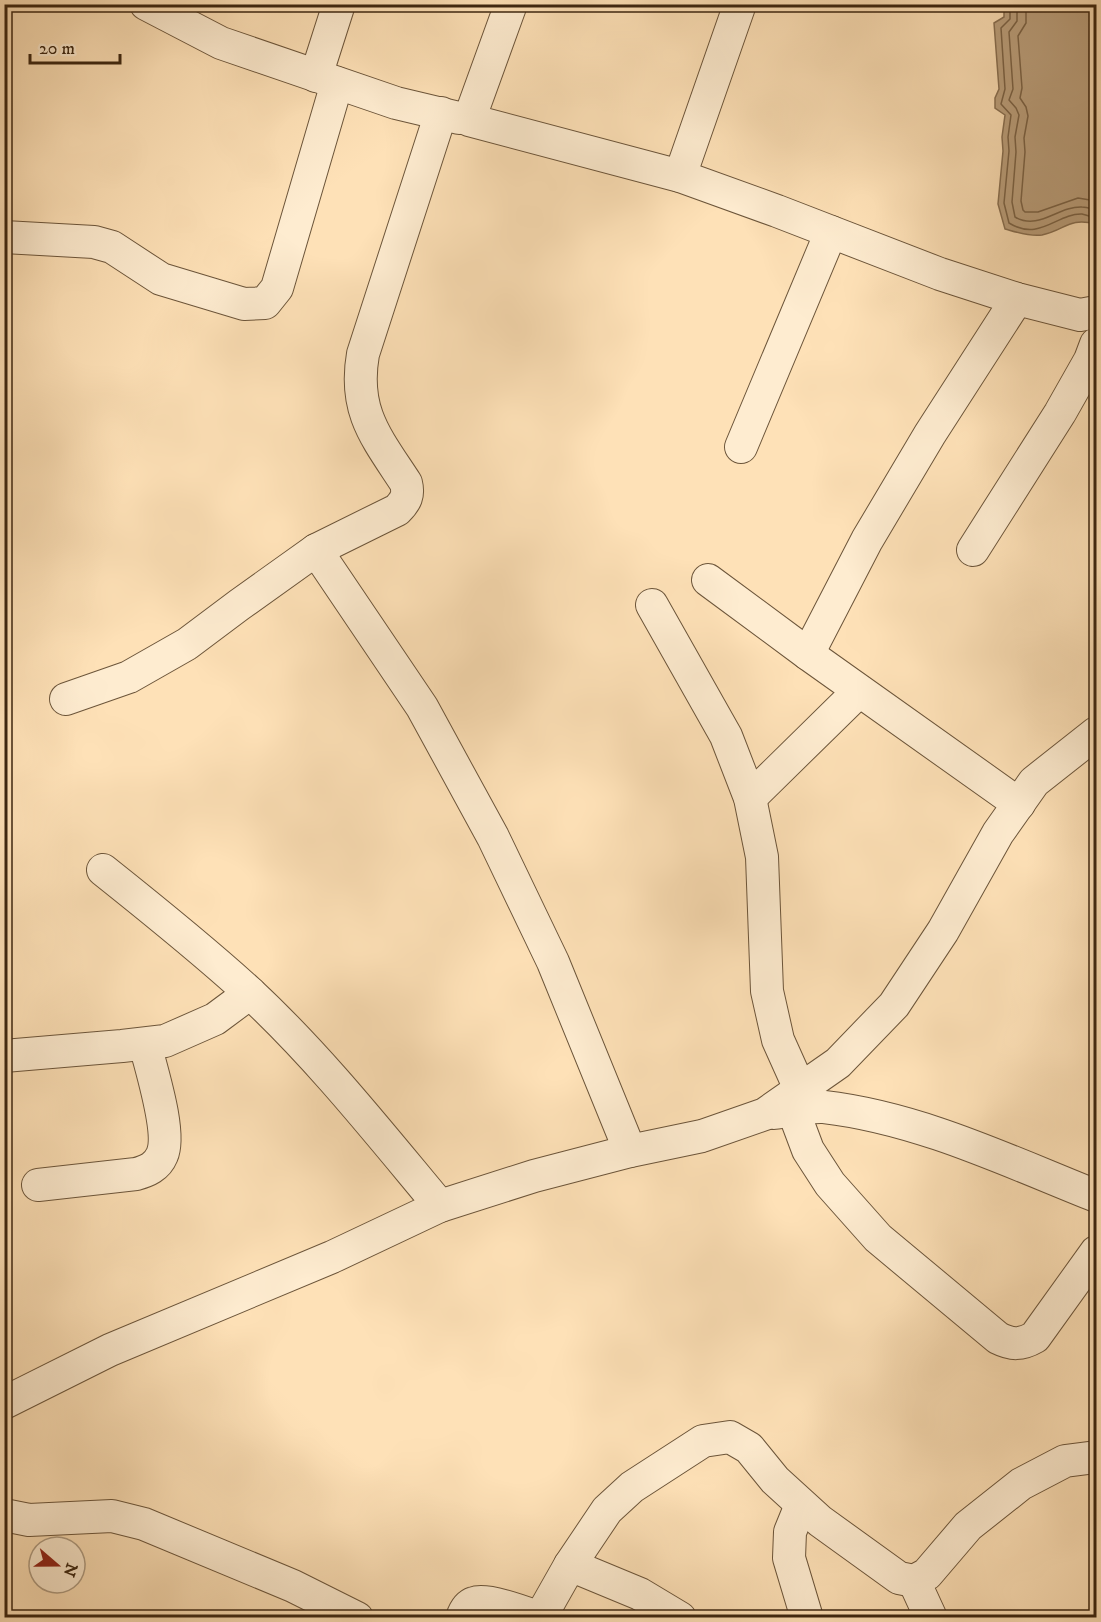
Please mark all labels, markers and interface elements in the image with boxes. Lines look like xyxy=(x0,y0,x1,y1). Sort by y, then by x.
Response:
scale bar xyxy=(30,27,120,65)
text: 20 m xyxy=(39,38,75,60)
north arrow xyxy=(27,1535,87,1595)
text: N xyxy=(59,1560,82,1579)

